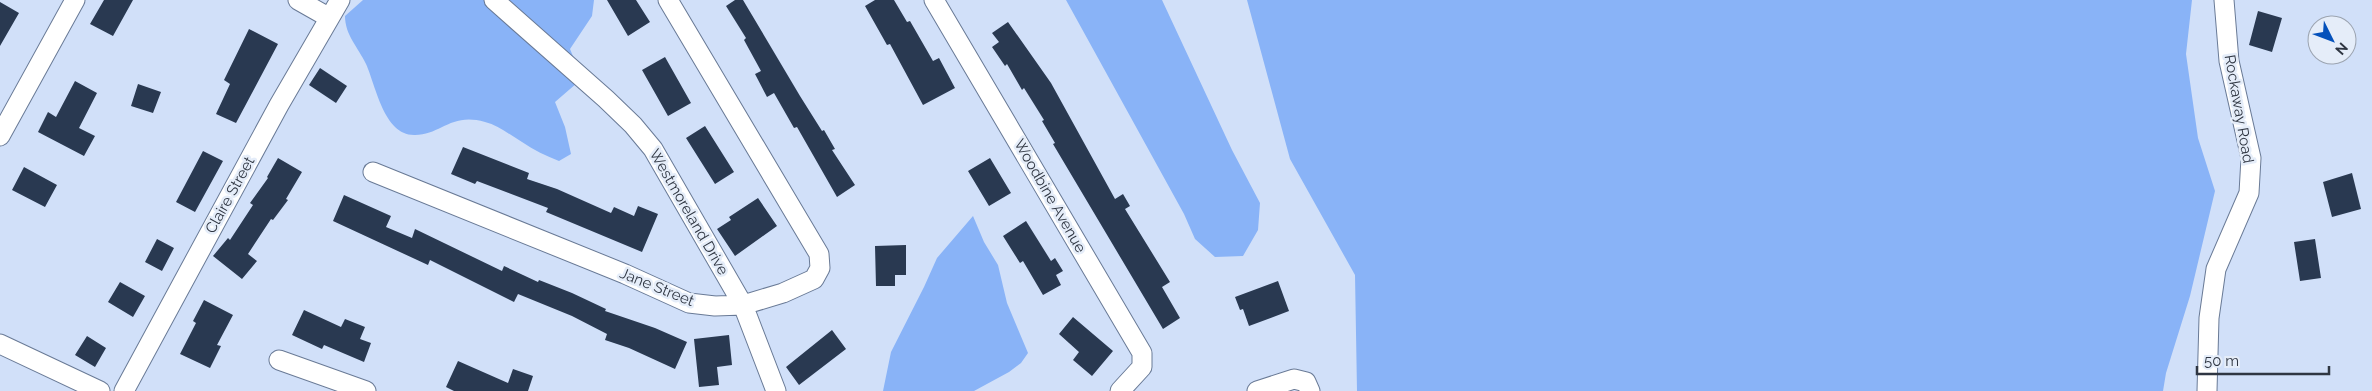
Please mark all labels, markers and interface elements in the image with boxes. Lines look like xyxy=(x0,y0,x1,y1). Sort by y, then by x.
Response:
north arrow xyxy=(2307,15,2357,65)
text: N xyxy=(2332,39,2351,58)
street label: Rockaway Road xyxy=(2221,53,2257,165)
street label: Woodbine Avenue xyxy=(1010,136,1090,256)
street label: Westmoreland Drive xyxy=(646,146,732,278)
street label: Claire Street xyxy=(202,153,258,237)
street label: Jane Street xyxy=(617,264,697,310)
scale bar xyxy=(2197,344,2330,376)
text: 50 m xyxy=(2204,352,2239,370)

